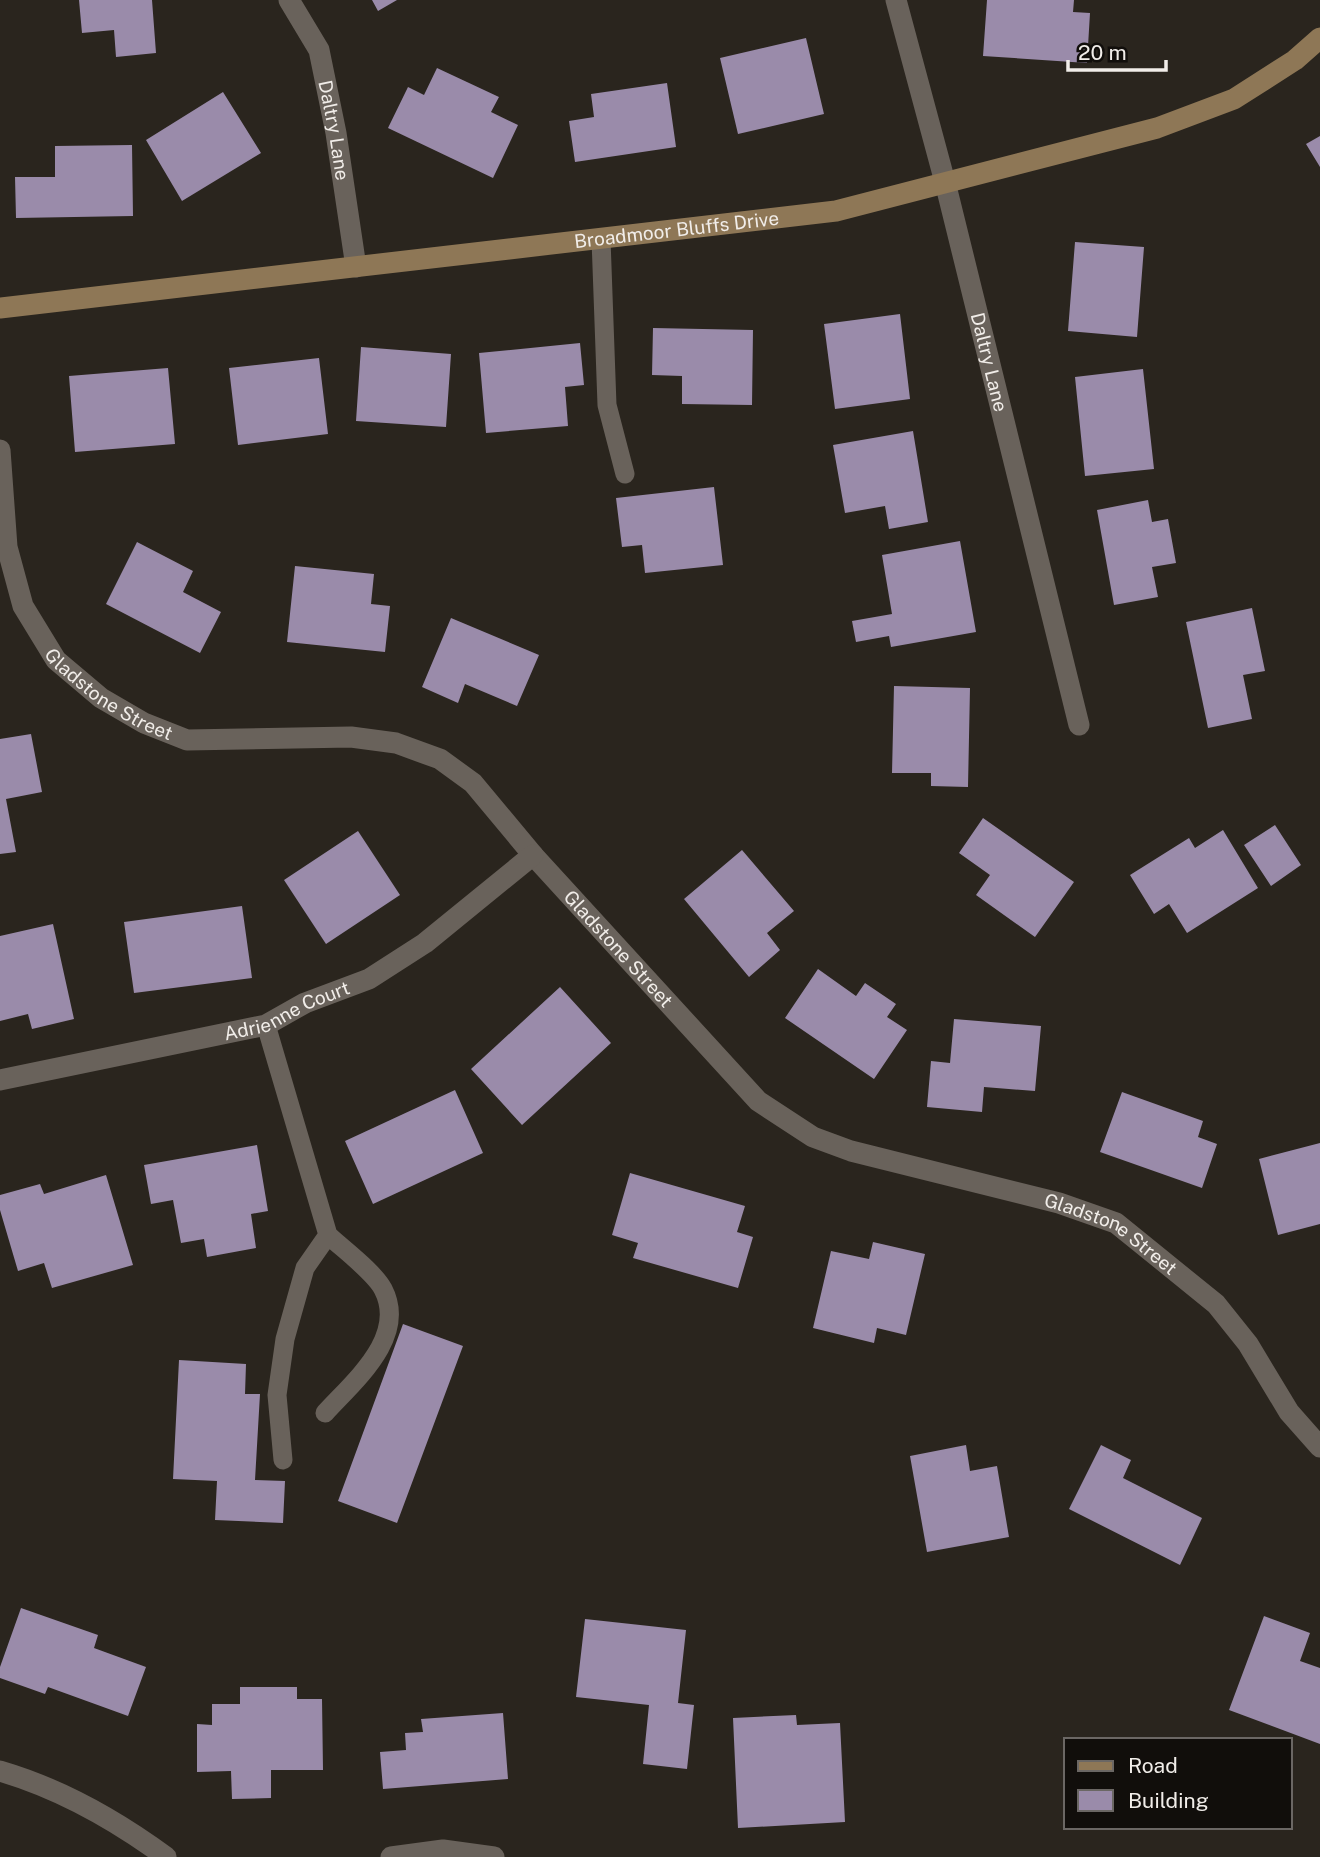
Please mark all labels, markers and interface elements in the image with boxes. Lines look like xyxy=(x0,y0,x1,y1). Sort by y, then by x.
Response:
scale bar xyxy=(1068,28,1166,72)
text: 20 m xyxy=(1078,40,1127,65)
street label: Daltry Lane xyxy=(314,78,354,182)
street label: Broadmoor Bluffs Drive xyxy=(573,207,780,252)
street label: Daltry Lane xyxy=(967,310,1012,414)
street label: Gladstone Street xyxy=(40,644,176,744)
street label: Gladstone Street xyxy=(560,886,677,1011)
street label: Adrienne Court xyxy=(222,976,353,1044)
street label: Gladstone Street xyxy=(1042,1189,1182,1279)
legend xyxy=(1064,1738,1292,1829)
text: Road xyxy=(1128,1753,1178,1778)
text: Building xyxy=(1128,1788,1209,1813)

